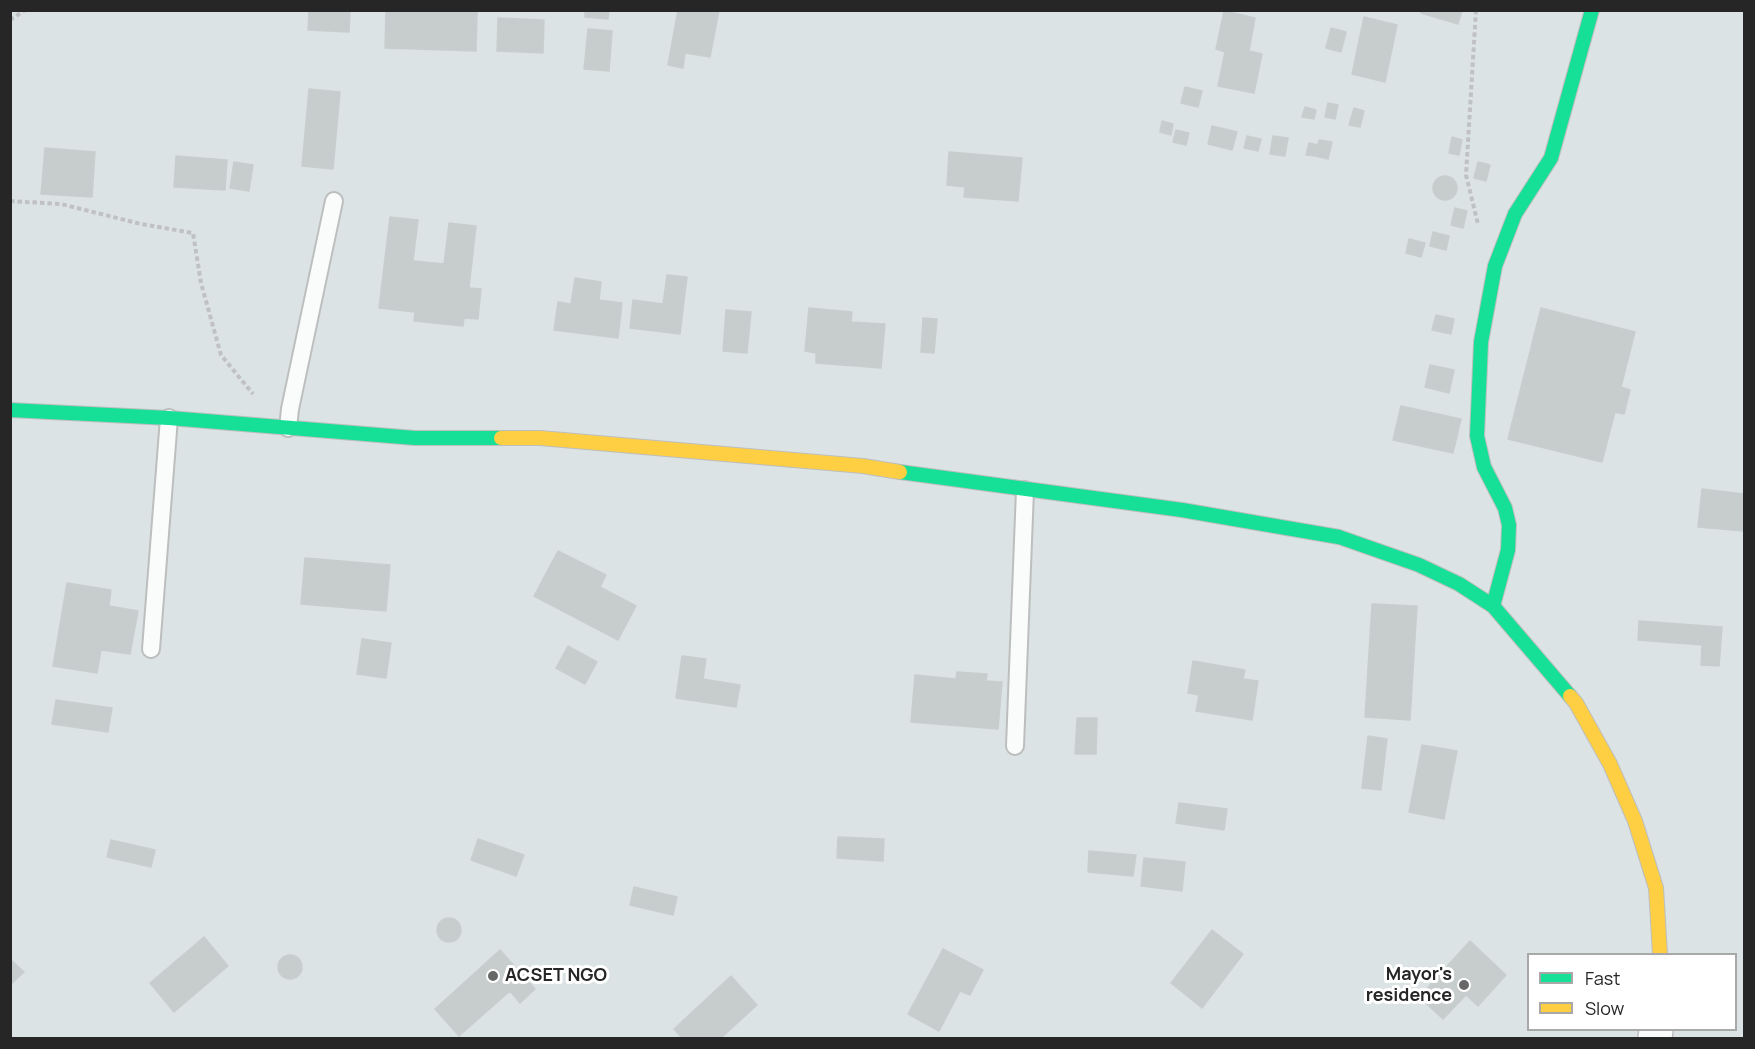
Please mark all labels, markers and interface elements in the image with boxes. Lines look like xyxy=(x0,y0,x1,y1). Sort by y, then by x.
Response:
legend xyxy=(1527,953,1737,1031)
place label: Mayor's residence xyxy=(1366,964,1452,1006)
place label: ACSET NGO xyxy=(505,965,607,987)
text: Fast xyxy=(1585,966,1620,990)
marker: ACSET NGO xyxy=(486,969,500,983)
marker: Mayor's residence xyxy=(1457,978,1471,992)
text: Slow xyxy=(1585,996,1624,1020)

